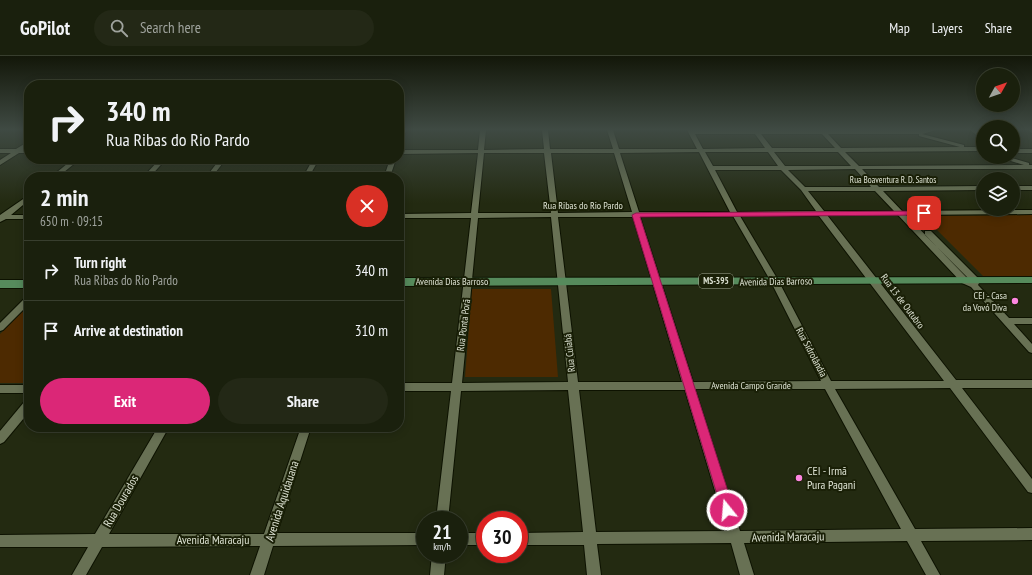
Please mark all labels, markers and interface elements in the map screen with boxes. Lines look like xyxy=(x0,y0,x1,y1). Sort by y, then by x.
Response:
search box xyxy=(94,10,374,46)
text: GoPilot xyxy=(20,16,70,40)
icon: search xyxy=(108,17,130,39)
text: Search here xyxy=(140,18,201,37)
text: Map xyxy=(889,19,910,37)
text: Layers xyxy=(932,19,963,37)
text: Share xyxy=(985,19,1012,37)
north arrow xyxy=(976,68,1020,112)
map controls xyxy=(976,68,1020,216)
text: 340 m xyxy=(106,92,170,129)
icon: right xyxy=(40,96,92,148)
button: search xyxy=(976,120,1020,164)
text: Rua Ribas do Rio Pardo xyxy=(106,128,250,151)
button: layers xyxy=(976,172,1020,216)
street label: Rua Boaventura R. D. Santos xyxy=(850,174,936,185)
text: 2 min xyxy=(40,182,88,213)
button: close xyxy=(346,185,388,227)
pin xyxy=(907,196,941,230)
street label: Rua Ribas do Rio Pardo xyxy=(543,199,623,212)
icon: arrive xyxy=(913,202,935,224)
text: 650 m · 09:15 xyxy=(40,213,103,230)
text: Turn right xyxy=(74,253,126,272)
icon: right xyxy=(40,260,62,282)
text: 340 m xyxy=(355,261,388,280)
street label: Rua 13 de Outubro xyxy=(878,271,927,331)
text: Rua Ribas do Rio Pardo xyxy=(74,272,178,289)
road number: MS-395 xyxy=(699,274,733,288)
street label: Avenida Dias Barroso xyxy=(740,274,812,289)
street label: Avenida Dias Barroso xyxy=(416,275,488,288)
place label: CEI - Casa da Vovó Diva xyxy=(963,289,1007,314)
marker: CEI - Casa da Vovó Diva xyxy=(1010,296,1020,306)
street label: Rua Ponta Porã xyxy=(454,298,473,352)
icon: arrive xyxy=(40,320,62,342)
text: Arrive at destination xyxy=(74,321,183,340)
text: 310 m xyxy=(355,321,388,340)
street label: Rua Sidrolândia xyxy=(793,325,830,379)
street label: Rua Cuiabá xyxy=(561,333,578,373)
button: Exit xyxy=(40,378,210,424)
button: Share xyxy=(218,378,388,424)
street label: Avenida Campo Grande xyxy=(711,379,791,392)
street label: Avenida Aquidauana xyxy=(261,459,302,543)
place label: CEI - Irmã Pura Pagani xyxy=(807,463,856,492)
street label: Rua Dourados xyxy=(100,472,141,529)
marker: CEI - Irmã Pura Pagani xyxy=(794,473,804,483)
position arrow xyxy=(706,489,748,531)
speed limit sign: 30 xyxy=(476,511,528,563)
text: 21 xyxy=(432,519,452,545)
street label: Avenida Maracaju xyxy=(751,528,824,545)
street label: Avenida Maracaju xyxy=(177,532,249,547)
text: km/h xyxy=(433,540,451,553)

